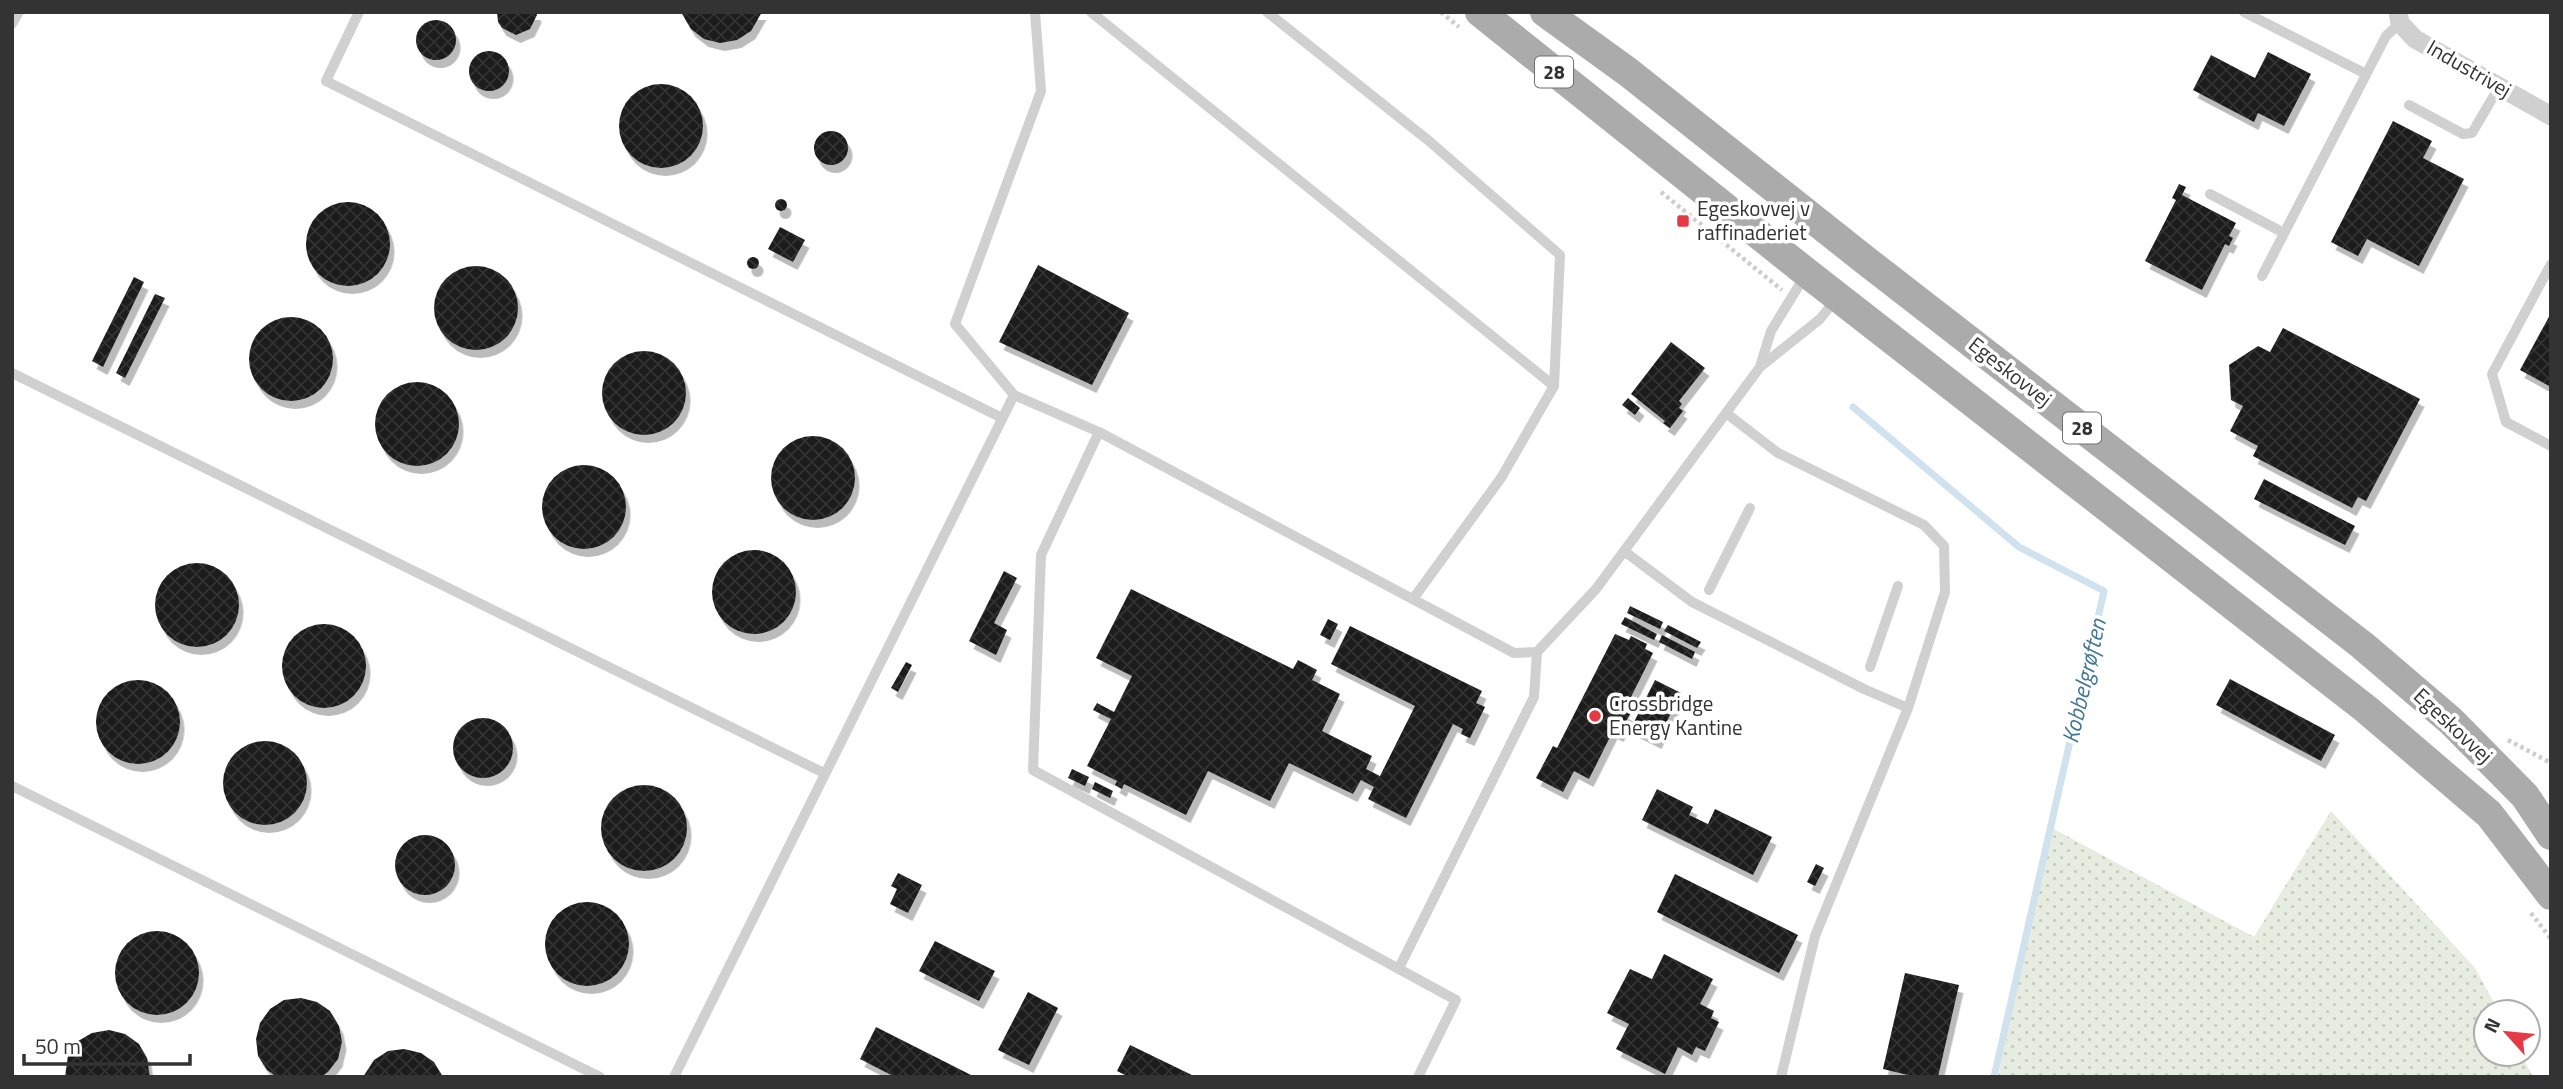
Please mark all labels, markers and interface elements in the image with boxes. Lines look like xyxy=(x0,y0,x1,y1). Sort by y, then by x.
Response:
street label: Industrivej xyxy=(2421,31,2518,105)
road number: 28 xyxy=(1535,57,1573,88)
place label: Egeskovvej v raffinaderiet xyxy=(1697,192,1810,248)
marker: Egeskovvej v raffinaderiet xyxy=(1675,213,1691,229)
street label: Egeskovvej xyxy=(1962,328,2059,414)
road number: 28 xyxy=(2063,412,2101,444)
water label: Kobbelgrøften xyxy=(2052,615,2115,747)
street label: Egeskovvej xyxy=(2407,680,2501,771)
place label: Crossbridge Energy Kantine xyxy=(1609,687,1743,743)
marker: Crossbridge Energy Kantine xyxy=(1587,708,1603,724)
north arrow xyxy=(2472,998,2542,1068)
text: N xyxy=(2475,1013,2507,1038)
scale bar xyxy=(24,1023,191,1066)
text: 50 m xyxy=(35,1030,81,1062)

